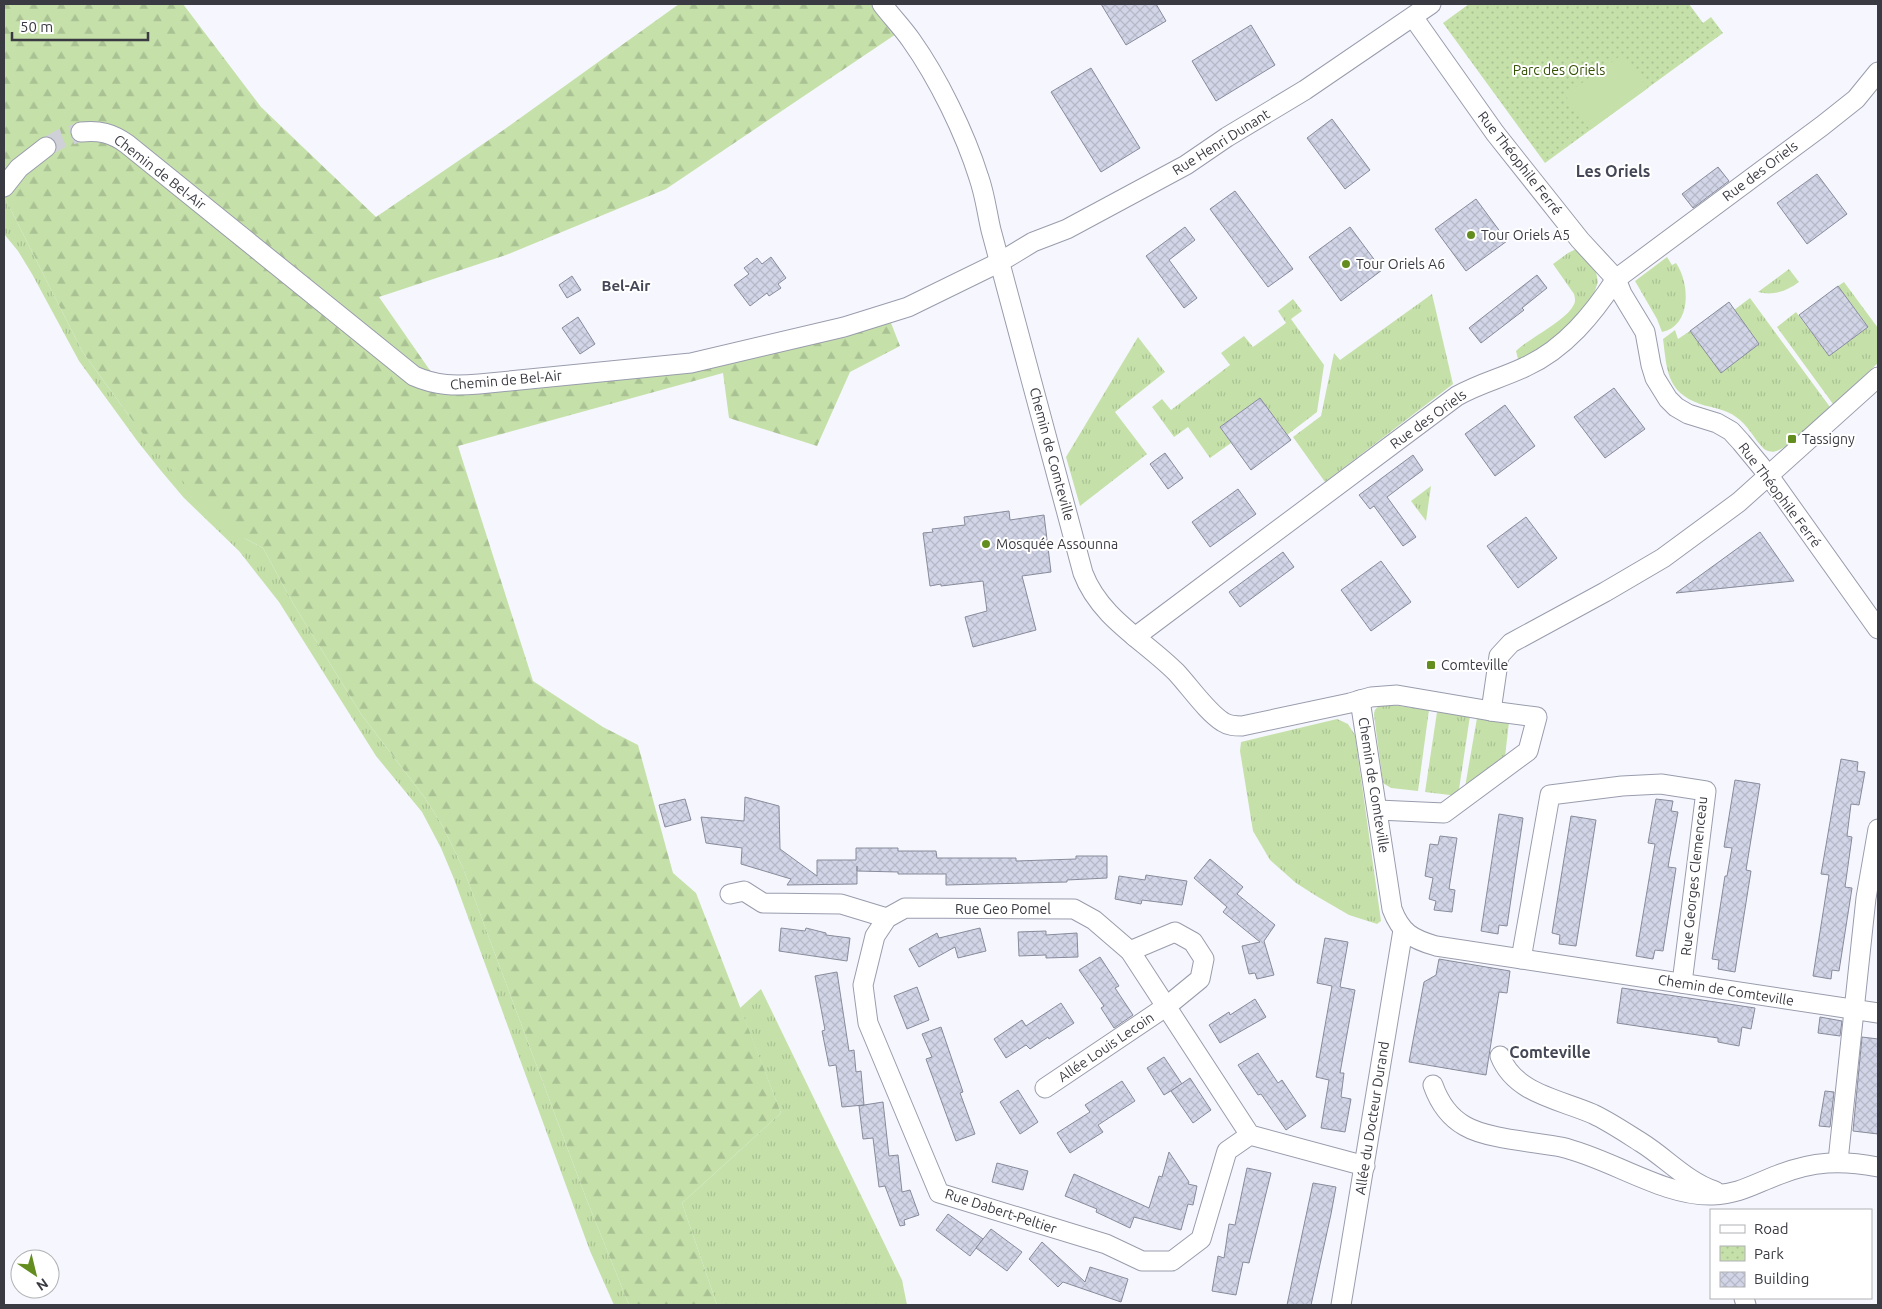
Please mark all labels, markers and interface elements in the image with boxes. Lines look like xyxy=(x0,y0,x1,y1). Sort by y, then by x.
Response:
scale bar xyxy=(12,10,149,42)
text: 50 m xyxy=(20,18,53,35)
park label: Parc des Oriels xyxy=(1513,62,1605,78)
street label: Rue Henri Dunant xyxy=(1169,105,1273,178)
street label: Rue Théophile Ferré xyxy=(1475,108,1565,218)
street label: Chemin de Bel-Air xyxy=(111,131,210,213)
street label: Rue des Oriels xyxy=(1719,138,1801,204)
district label: Les Oriels xyxy=(1576,162,1650,180)
place label: Tour Oriels A5 xyxy=(1481,227,1570,243)
marker: Tour Oriels A5 xyxy=(1465,229,1477,241)
place label: Tour Oriels A6 xyxy=(1356,256,1445,272)
marker: Tour Oriels A6 xyxy=(1340,258,1352,270)
district label: Bel-Air xyxy=(602,277,651,294)
street label: Chemin de Bel-Air xyxy=(449,367,563,393)
street label: Chemin de Comteville xyxy=(1026,386,1078,522)
street label: Rue des Oriels xyxy=(1387,386,1469,452)
place label: Tassigny xyxy=(1802,431,1855,447)
marker: Tassigny xyxy=(1786,433,1798,445)
street label: Rue Théophile Ferré xyxy=(1735,439,1825,551)
place label: Mosquée Assounna xyxy=(996,536,1118,552)
marker: Mosquée Assounna xyxy=(980,538,992,550)
place label: Comteville xyxy=(1441,657,1508,673)
marker: Comteville xyxy=(1425,659,1437,671)
street label: Chemin de Comteville xyxy=(1355,716,1393,854)
street label: Rue Georges Clemenceau xyxy=(1678,795,1710,957)
street label: Rue Geo Pomel xyxy=(955,901,1051,917)
street label: Chemin de Comteville xyxy=(1657,971,1795,1009)
street label: Allée Louis Lecoin xyxy=(1055,1009,1157,1085)
street label: Allée du Docteur Durand xyxy=(1352,1040,1392,1196)
district label: Comteville xyxy=(1509,1043,1591,1061)
street label: Rue Dabert-Peltier xyxy=(943,1185,1060,1237)
legend xyxy=(1710,1209,1872,1299)
text: Road xyxy=(1754,1220,1789,1237)
text: Park xyxy=(1754,1245,1784,1262)
north arrow xyxy=(10,1249,60,1299)
text: Building xyxy=(1754,1270,1809,1287)
text: N xyxy=(34,1275,51,1294)

